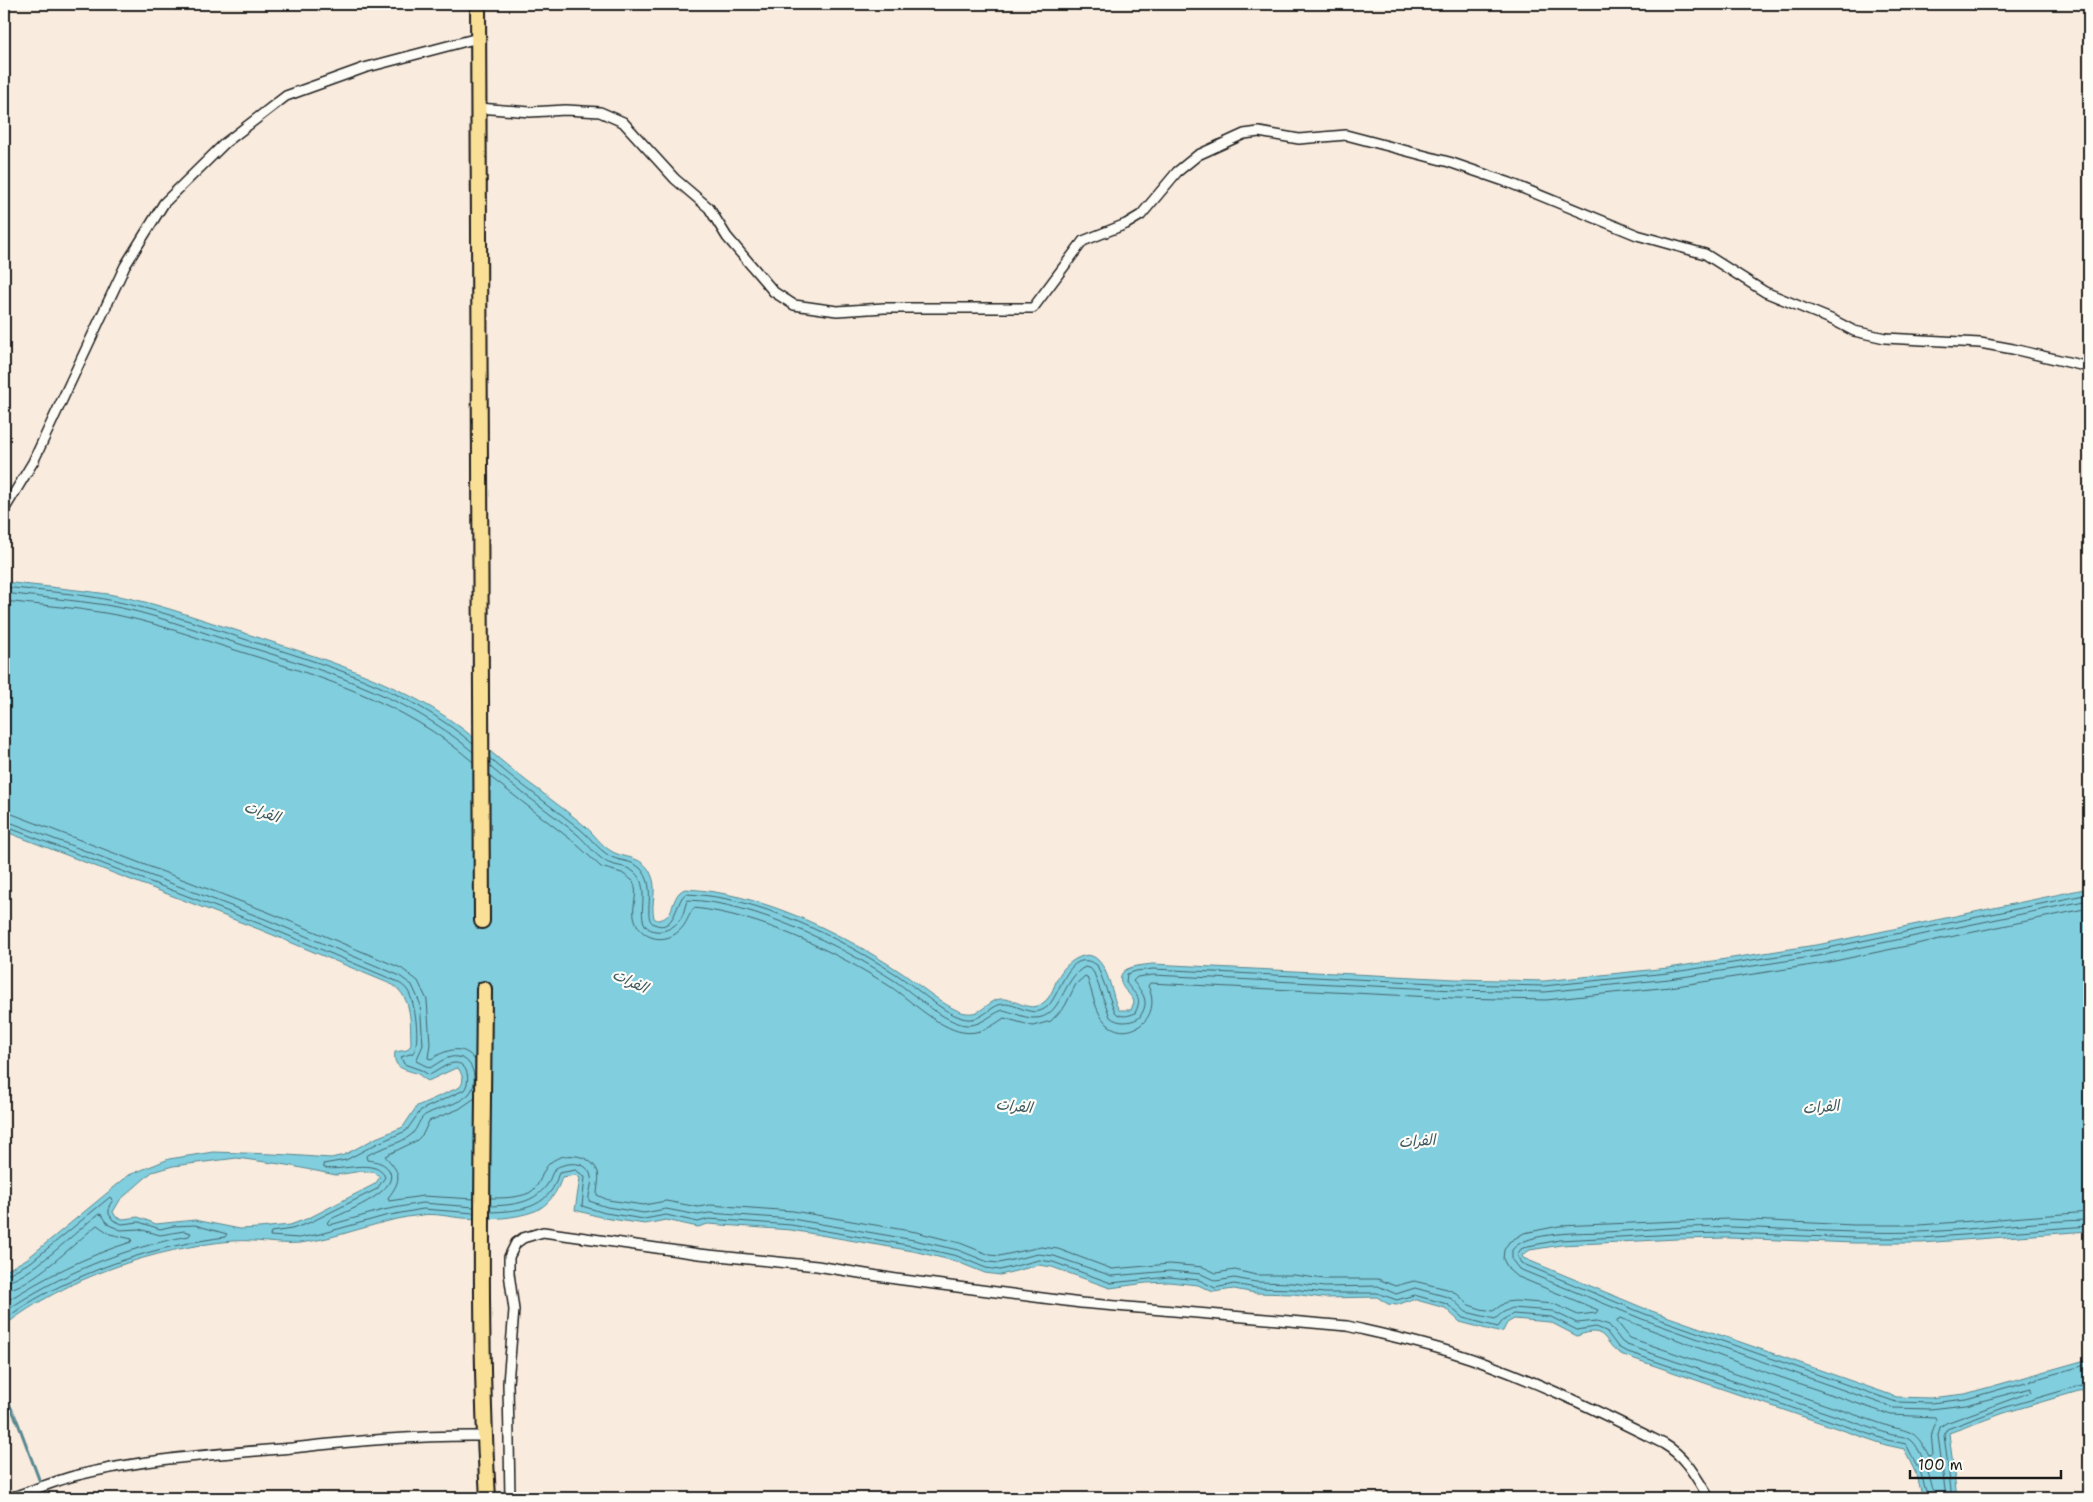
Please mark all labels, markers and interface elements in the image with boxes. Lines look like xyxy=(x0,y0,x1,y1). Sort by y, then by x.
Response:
water label: الفرات xyxy=(241,797,285,828)
water label: الفرات xyxy=(609,964,653,999)
water label: الفرات xyxy=(995,1094,1036,1118)
water label: الفرات xyxy=(1802,1095,1843,1119)
water label: الفرات xyxy=(1398,1130,1438,1152)
scale bar xyxy=(1910,1447,2062,1479)
text: 100 m xyxy=(1918,1455,1963,1475)

